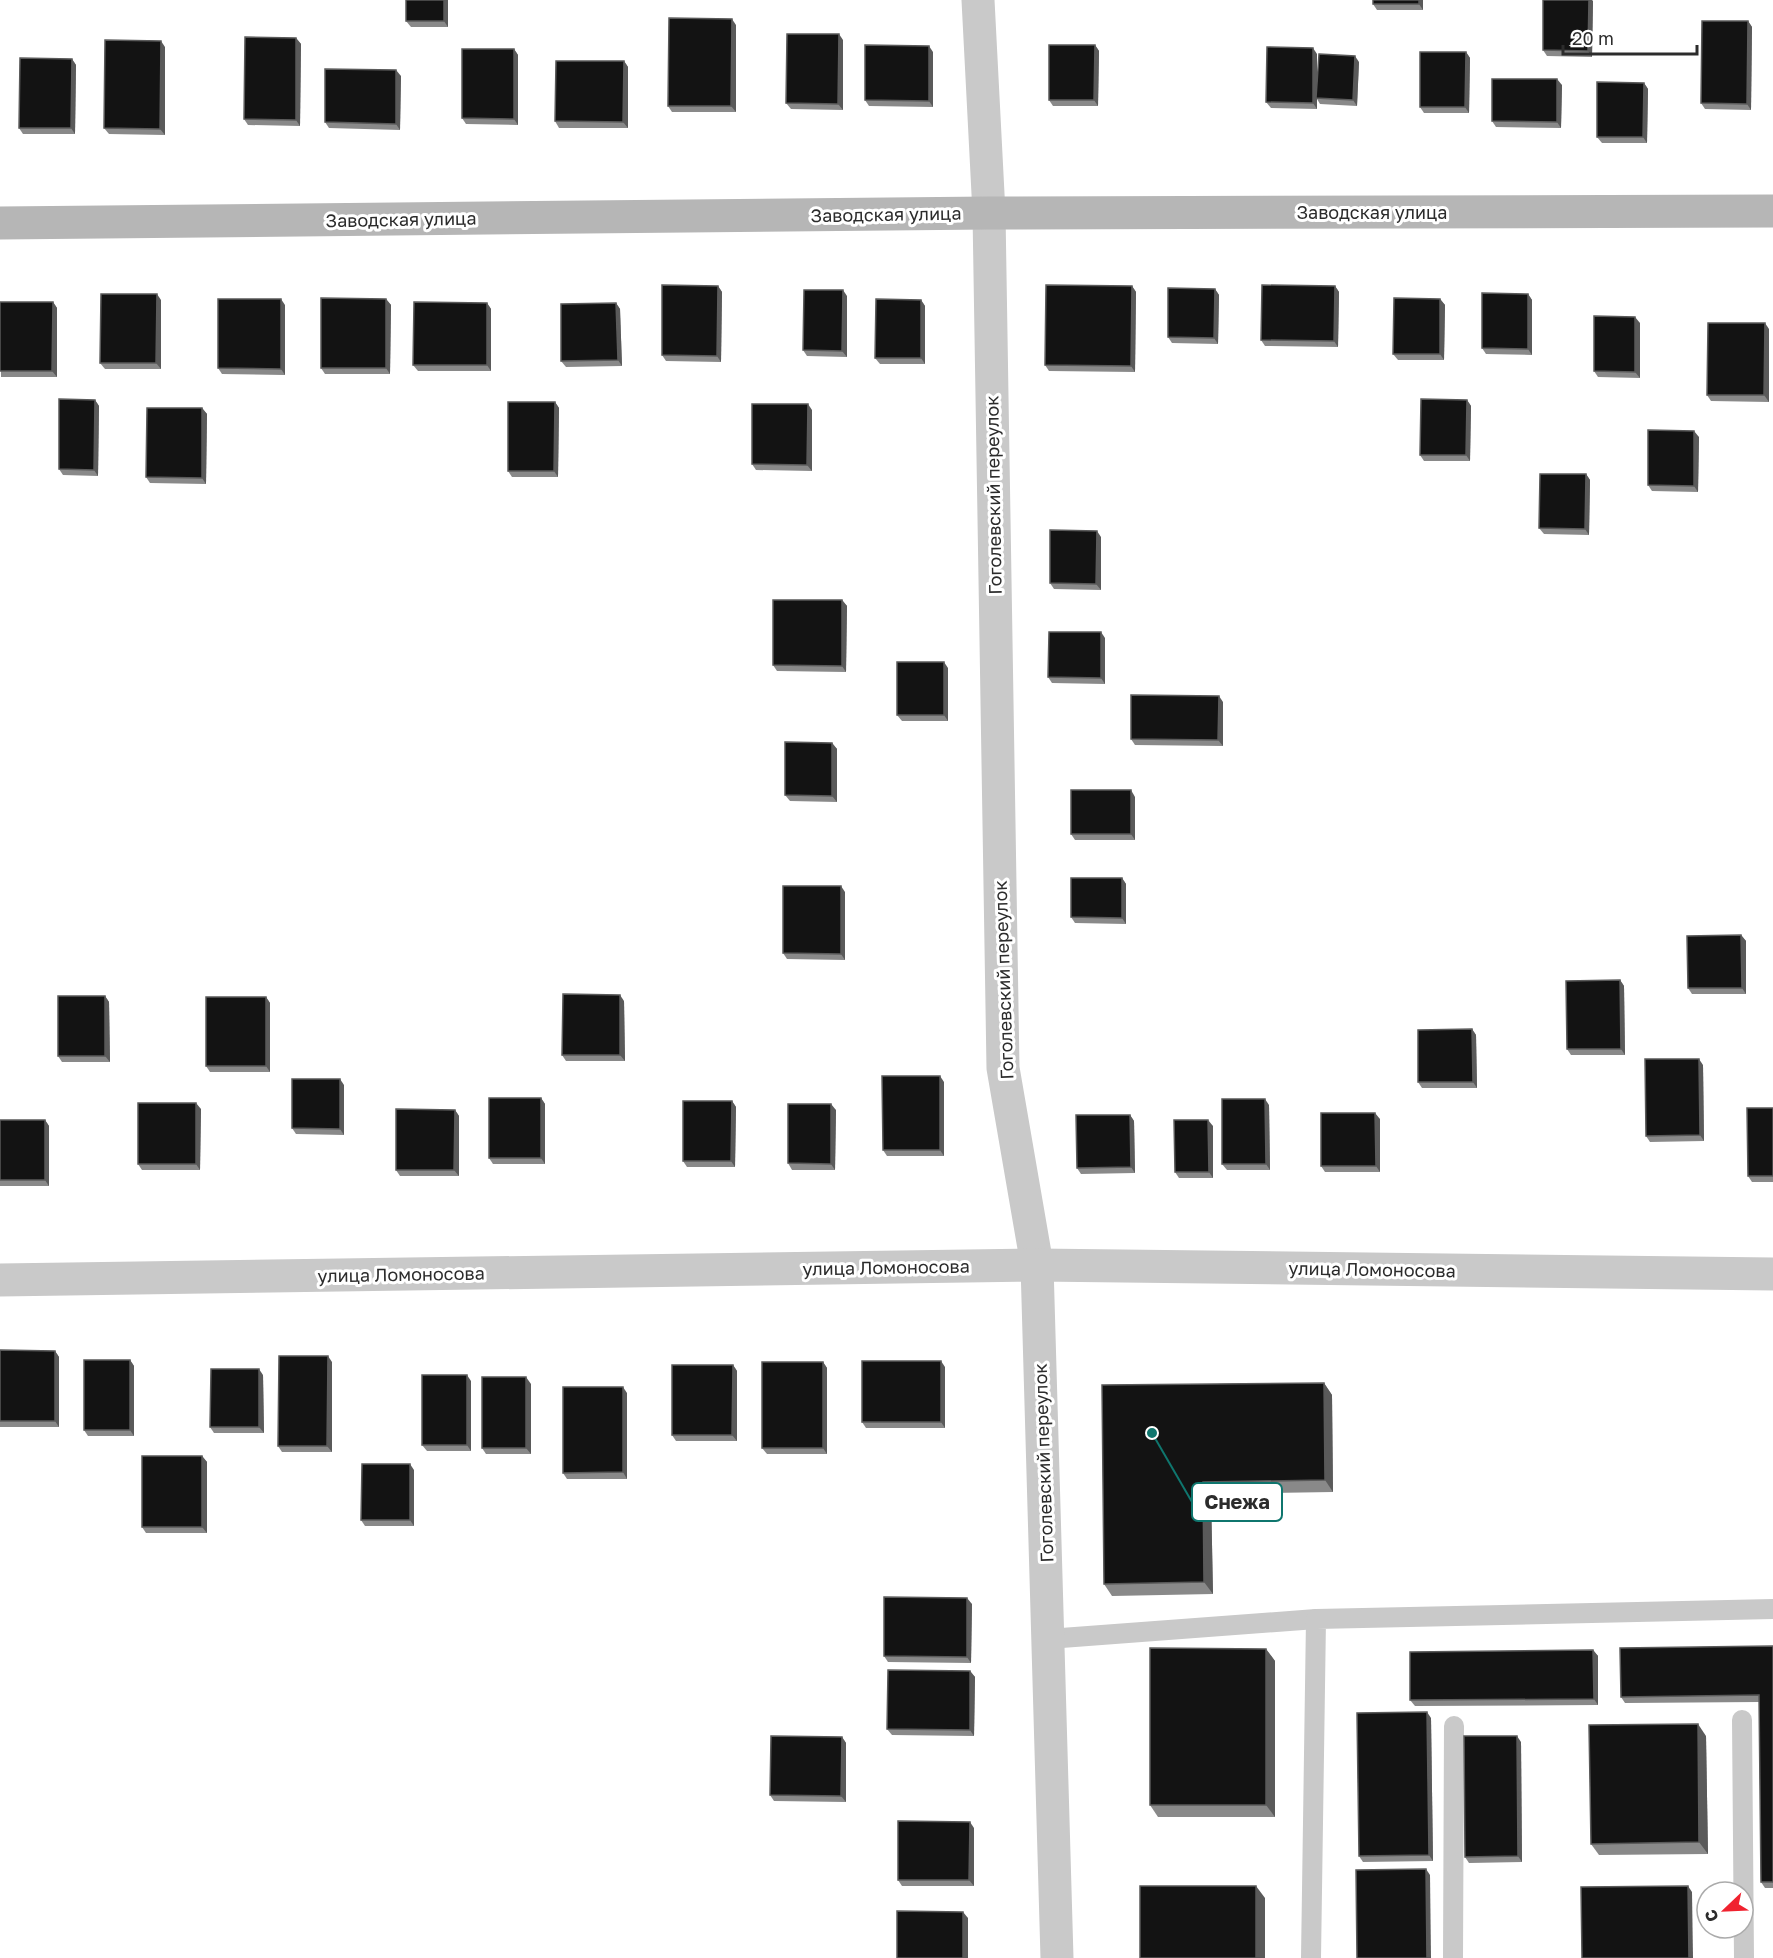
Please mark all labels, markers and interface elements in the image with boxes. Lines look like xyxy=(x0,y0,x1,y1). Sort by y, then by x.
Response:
scale bar xyxy=(1563,18,1696,56)
text: 20 m xyxy=(1572,27,1614,49)
street label: Заводская улица xyxy=(1296,201,1448,223)
street label: Заводская улица xyxy=(810,202,962,226)
street label: Заводская улица xyxy=(325,207,477,231)
street label: Гоголевский переулок xyxy=(980,395,1006,595)
street label: Гоголевский переулок xyxy=(989,880,1017,1080)
street label: улица Ломоносова xyxy=(802,1255,970,1279)
street label: улица Ломоносова xyxy=(1288,1257,1456,1281)
street label: улица Ломоносова xyxy=(317,1262,485,1286)
street label: Гоголевский переулок xyxy=(1029,1363,1057,1563)
callout: Снежа xyxy=(1192,1483,1282,1521)
text: Снежа xyxy=(1204,1489,1270,1513)
north arrow xyxy=(1695,1880,1755,1940)
text: С xyxy=(1700,1907,1723,1925)

